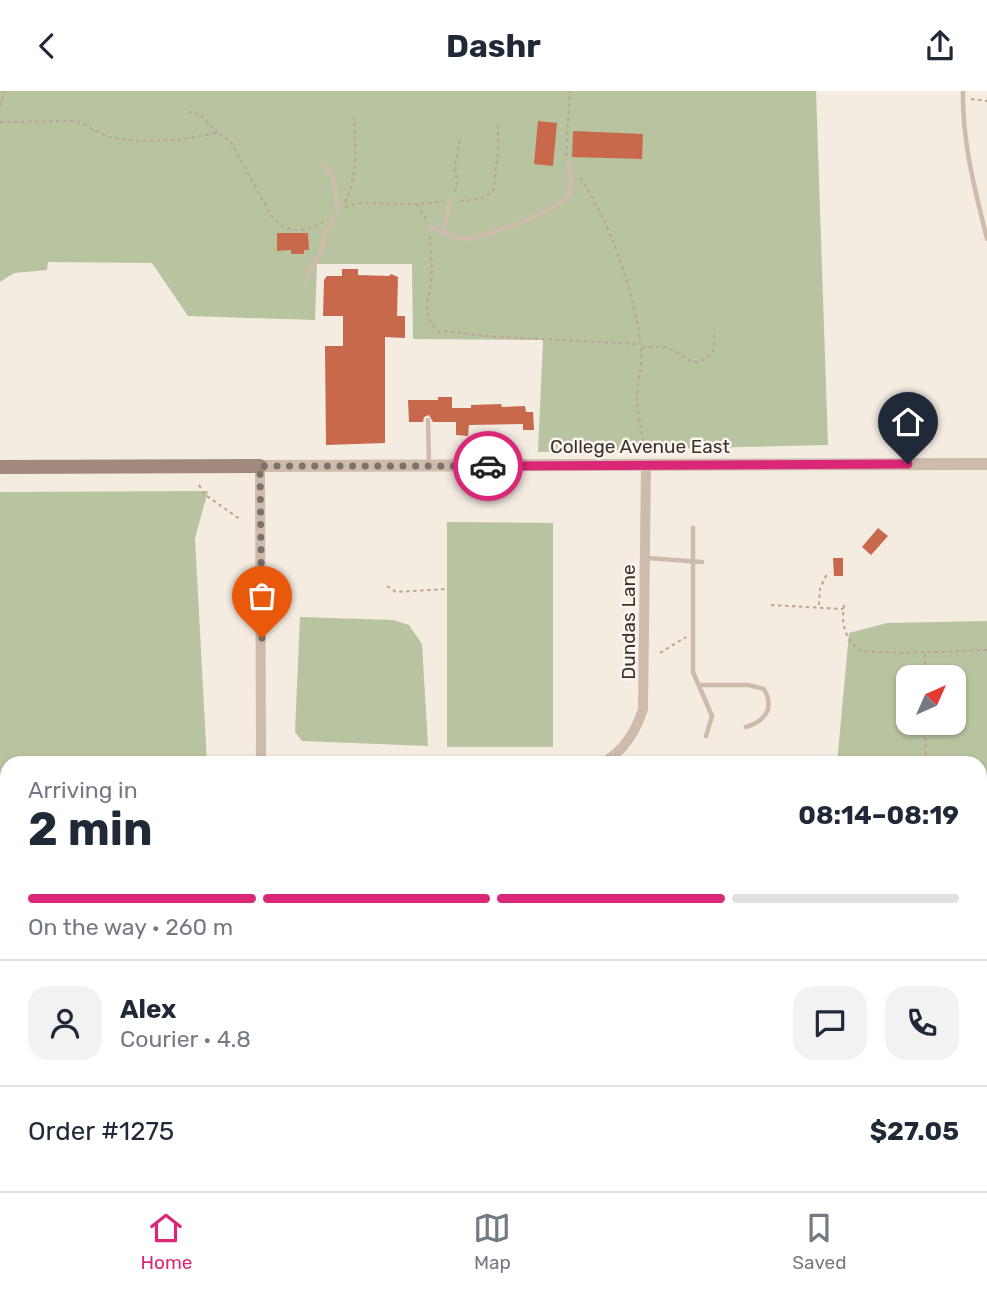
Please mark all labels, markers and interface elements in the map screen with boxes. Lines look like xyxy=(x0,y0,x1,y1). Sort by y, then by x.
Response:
icon: back xyxy=(28,27,66,65)
text: Dashr xyxy=(446,27,541,65)
icon: share xyxy=(921,27,959,65)
pin xyxy=(878,392,938,464)
icon: home xyxy=(889,403,927,441)
courier xyxy=(453,431,523,501)
street label: College Avenue East xyxy=(550,435,731,458)
icon: car xyxy=(469,447,507,485)
street label: Dundas Lane xyxy=(617,564,640,680)
pin xyxy=(232,566,292,638)
icon: bag xyxy=(243,577,281,615)
north arrow xyxy=(896,665,966,735)
map controls xyxy=(896,665,966,735)
text: Arriving in xyxy=(28,776,138,804)
text: 08:14–08:19 xyxy=(798,800,959,831)
text: 2 min xyxy=(28,802,153,857)
text: On the way · 260 m xyxy=(28,913,233,941)
button: person xyxy=(28,986,102,1060)
button: chat xyxy=(793,986,867,1060)
button: phone xyxy=(885,986,959,1060)
text: Alex xyxy=(120,994,176,1025)
text: Courier · 4.8 xyxy=(120,1025,251,1053)
text: Order #1275 xyxy=(28,1116,174,1147)
text: $27.05 xyxy=(870,1116,959,1147)
tab: Home xyxy=(140,1209,192,1274)
tab: Map xyxy=(473,1209,511,1274)
tab: Saved xyxy=(792,1209,847,1274)

